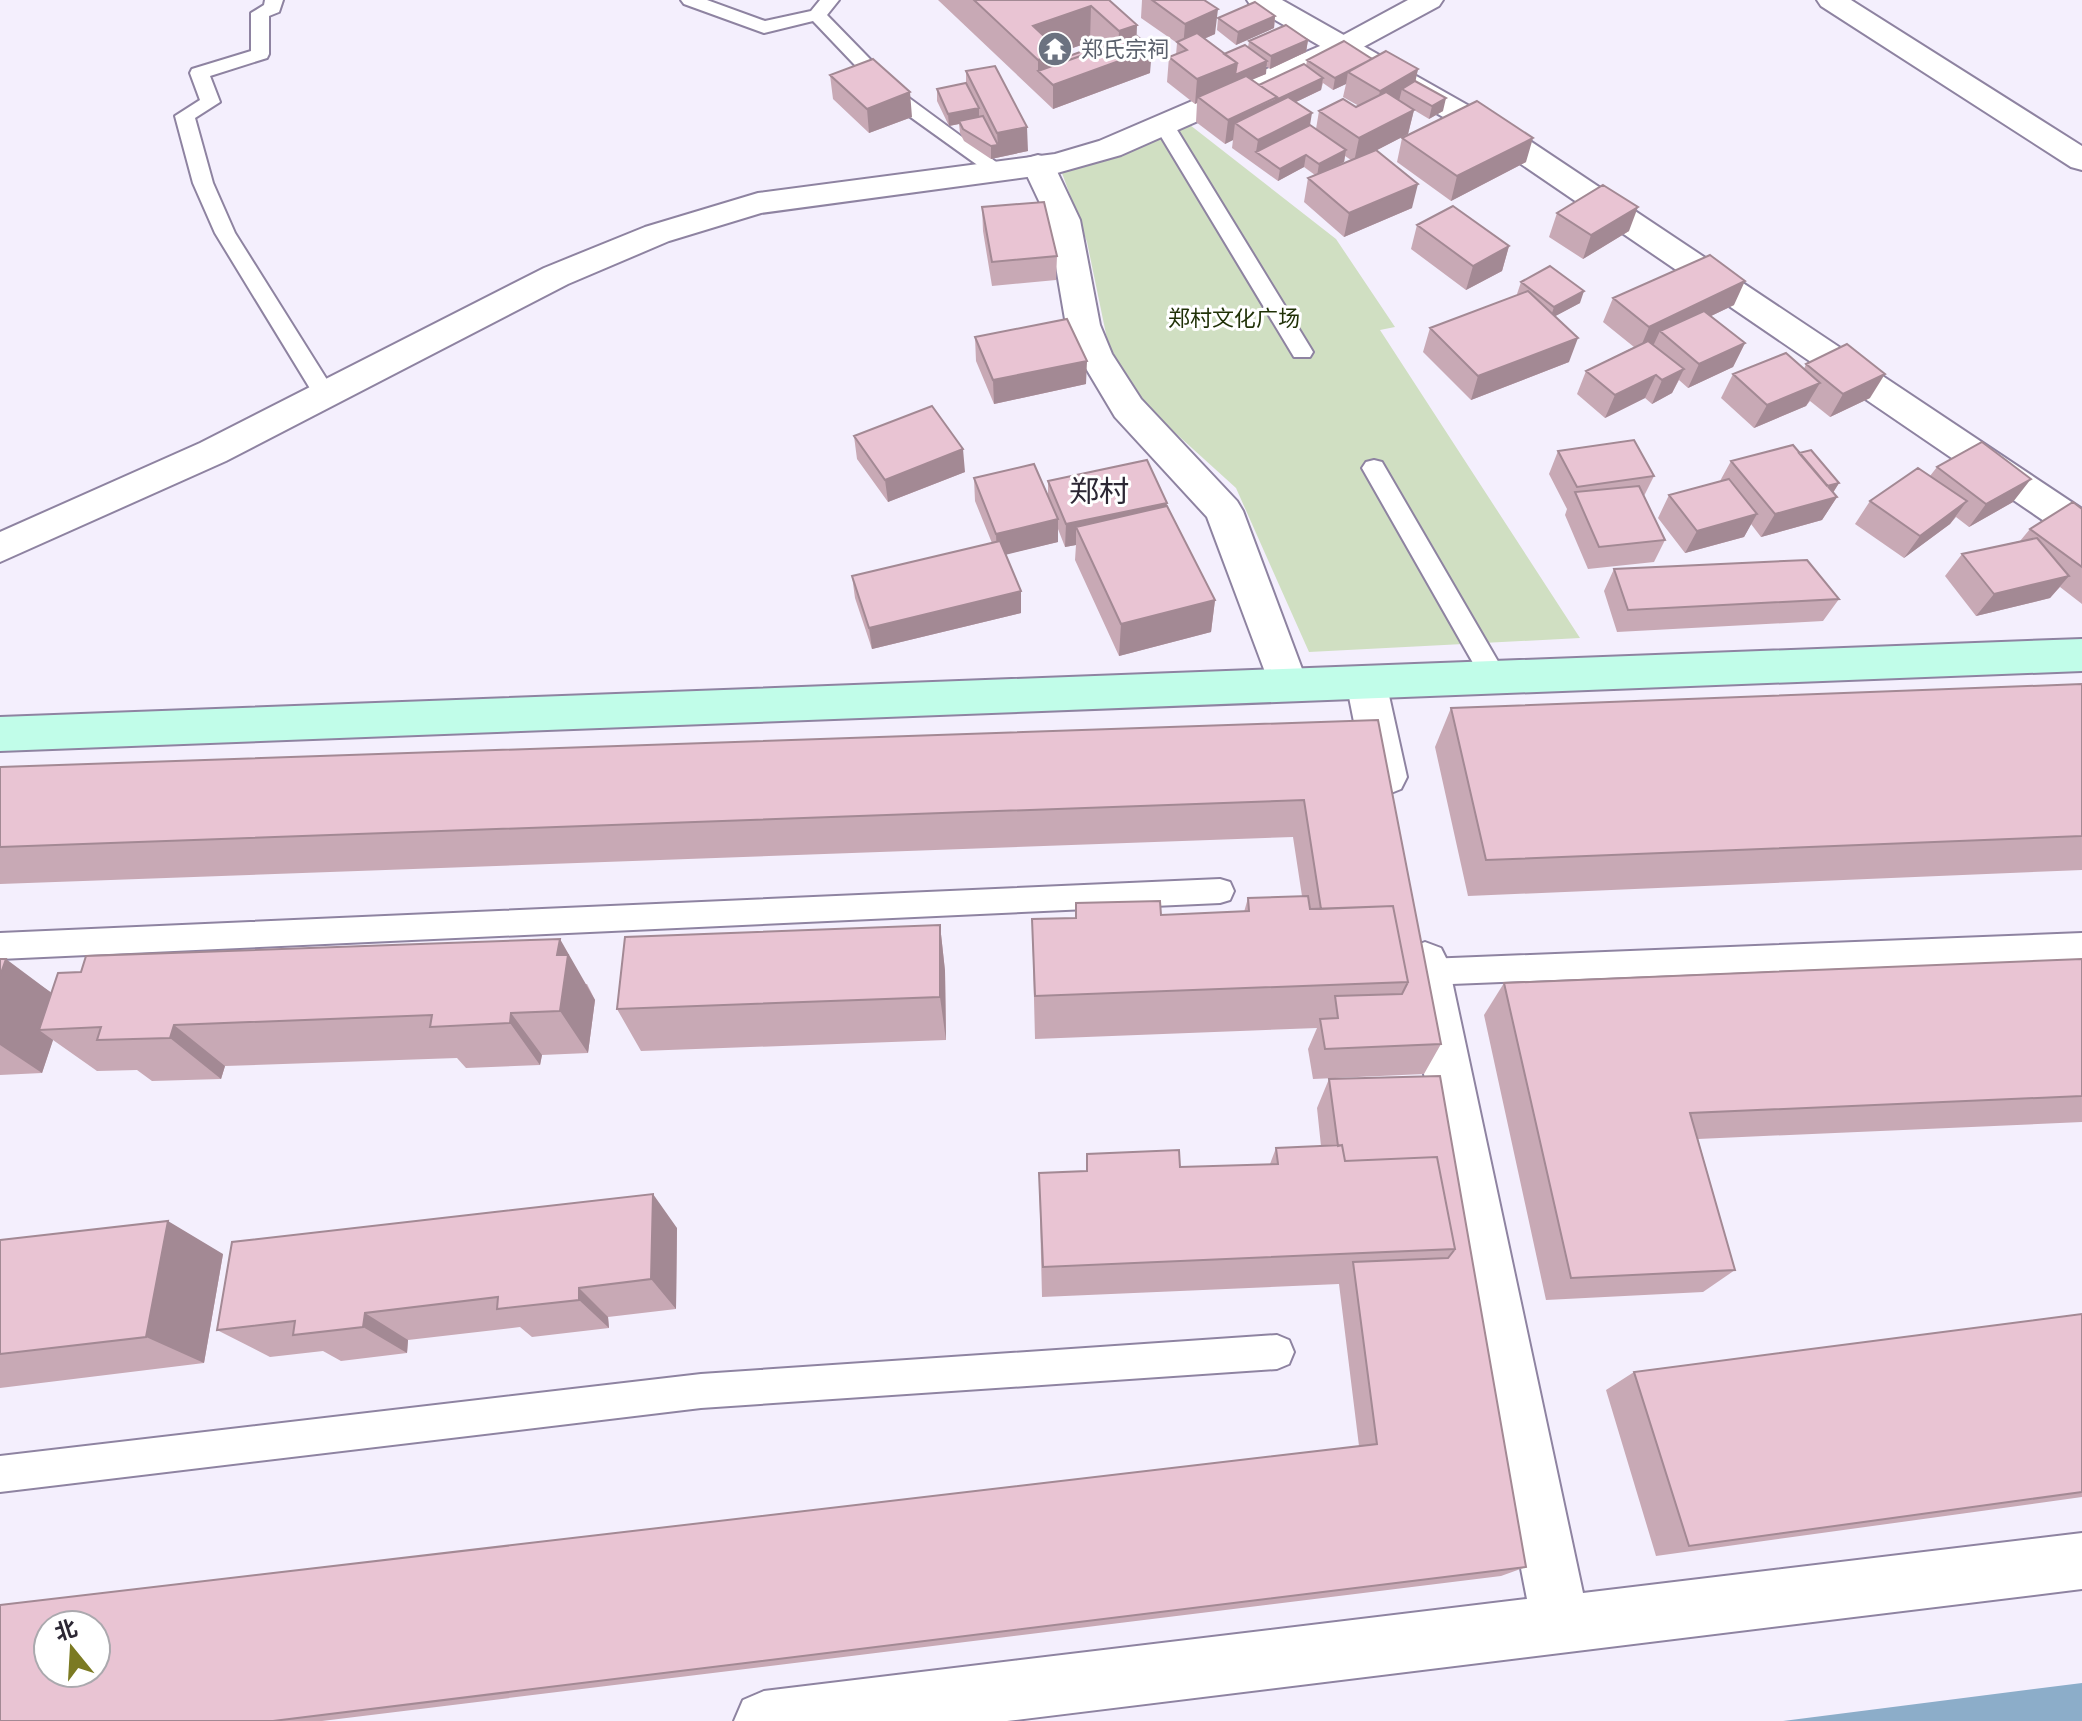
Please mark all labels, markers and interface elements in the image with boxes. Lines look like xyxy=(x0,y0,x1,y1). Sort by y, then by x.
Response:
temple icon: 郑氏宗祠 xyxy=(1036,30,1074,68)
place label: 郑氏宗祠 xyxy=(1081,36,1169,63)
park label: 郑村文化广场 xyxy=(1168,305,1300,332)
district label: 郑村 xyxy=(1069,473,1129,510)
north arrow xyxy=(32,1609,112,1689)
text: 北 xyxy=(51,1614,81,1647)

